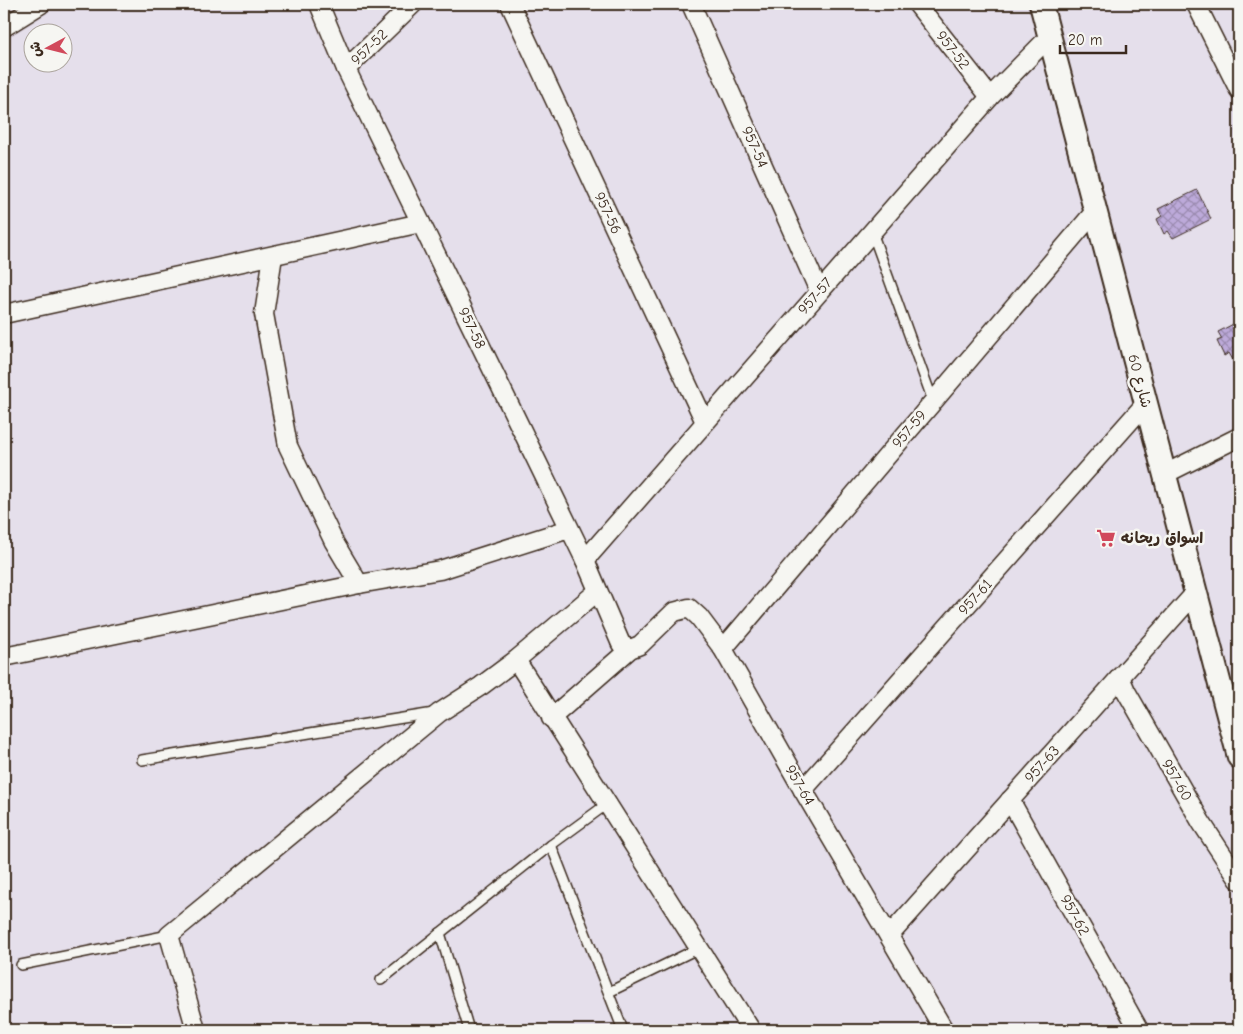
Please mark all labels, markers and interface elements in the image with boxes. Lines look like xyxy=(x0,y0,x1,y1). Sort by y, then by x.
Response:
north arrow xyxy=(22,22,72,72)
scale bar xyxy=(1060,22,1127,54)
street label: 957-52 xyxy=(347,25,391,69)
street label: 957-52 xyxy=(932,27,974,73)
text: 20 m xyxy=(1068,31,1102,49)
text: ش xyxy=(26,41,45,58)
street label: 957-54 xyxy=(738,124,772,170)
street label: 957-56 xyxy=(590,189,626,237)
street label: 957-57 xyxy=(794,274,836,318)
street label: 957-58 xyxy=(454,304,490,352)
street label: شارع 60 xyxy=(1123,352,1156,410)
street label: 957-59 xyxy=(888,406,930,452)
supermarket icon: اسواق ريحانه xyxy=(1095,527,1117,549)
place label: اسواق ريحانه xyxy=(1121,529,1203,548)
street label: 957-61 xyxy=(954,575,996,619)
street label: 957-63 xyxy=(1021,742,1063,786)
street label: 957-60 xyxy=(1158,756,1196,804)
street label: 957-64 xyxy=(781,762,819,808)
street label: 957-62 xyxy=(1056,891,1094,939)

